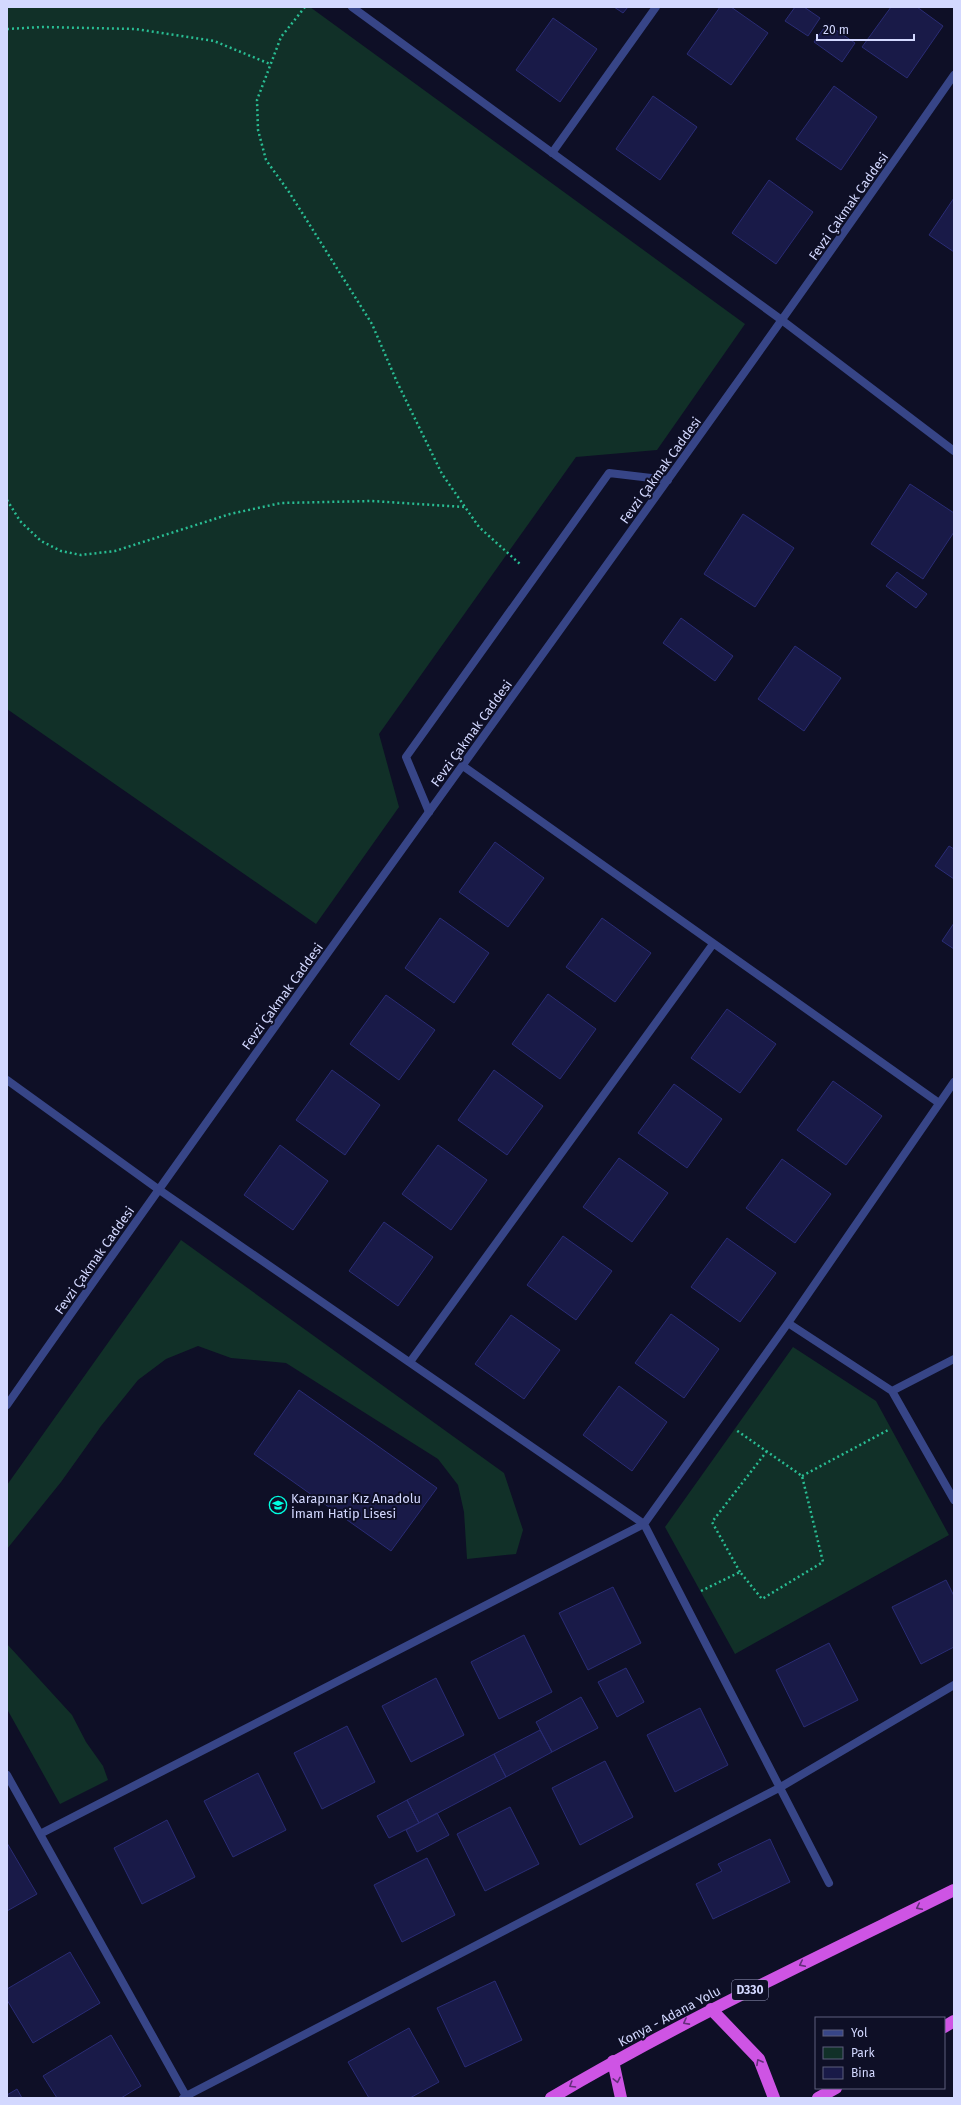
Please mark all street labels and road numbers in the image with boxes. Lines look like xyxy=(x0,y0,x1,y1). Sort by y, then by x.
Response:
street label: Fevzi Çakmak Caddesi xyxy=(806,150,891,263)
street label: Fevzi Çakmak Caddesi xyxy=(617,414,704,526)
street label: Fevzi Çakmak Caddesi xyxy=(428,677,515,789)
street label: Fevzi Çakmak Caddesi xyxy=(239,940,326,1052)
street label: Fevzi Çakmak Caddesi xyxy=(52,1204,137,1317)
road number: D330 xyxy=(732,1980,768,2000)
street label: Konya - Adana Yolu xyxy=(615,1983,723,2050)

